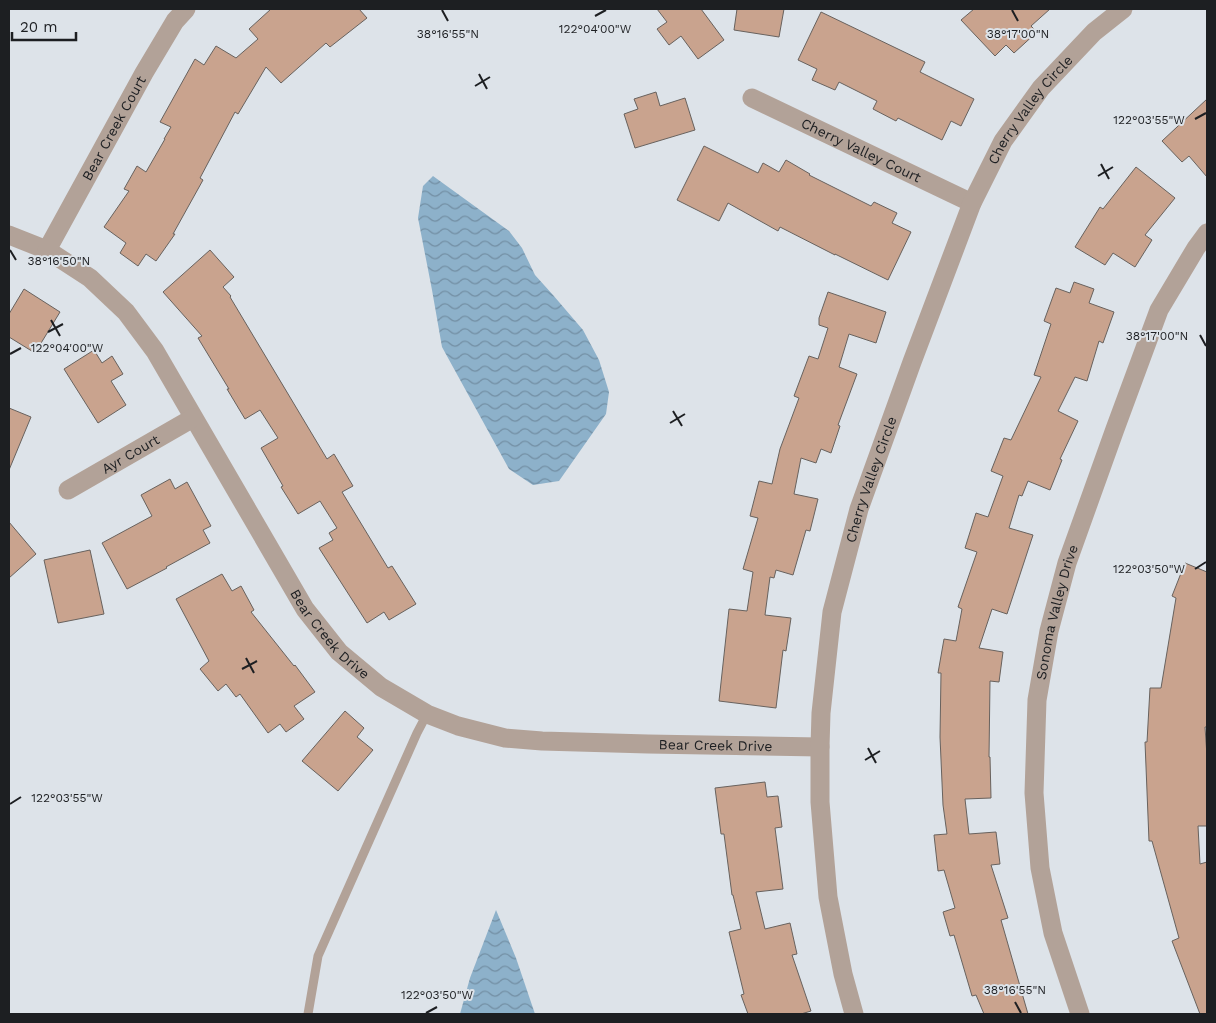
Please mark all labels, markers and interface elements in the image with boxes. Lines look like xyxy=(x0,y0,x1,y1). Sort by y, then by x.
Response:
scale bar xyxy=(12,10,76,42)
text: 20 m xyxy=(20,18,58,36)
text: 122°04'00"W xyxy=(559,22,632,36)
text: 38°16'55"N xyxy=(417,27,479,41)
text: 38°17'00"N xyxy=(987,27,1049,41)
street label: Cherry Valley Circle xyxy=(985,52,1076,167)
street label: Bear Creek Court xyxy=(79,73,149,183)
text: 122°03'55"W xyxy=(1113,113,1185,127)
street label: Cherry Valley Court xyxy=(799,115,924,186)
text: 38°16'50"N xyxy=(28,254,90,268)
text: 38°17'00"N xyxy=(1126,329,1188,343)
text: 122°04'00"W xyxy=(31,341,104,355)
street label: Cherry Valley Circle xyxy=(843,414,900,544)
street label: Ayr Court xyxy=(99,431,162,477)
street label: Sonoma Valley Drive xyxy=(1033,542,1081,681)
text: 122°03'50"W xyxy=(1113,562,1185,576)
street label: Bear Creek Drive xyxy=(287,586,373,682)
street label: Bear Creek Drive xyxy=(658,736,773,754)
text: 122°03'55"W xyxy=(31,791,103,805)
text: 38°16'55"N xyxy=(984,983,1046,997)
text: 122°03'50"W xyxy=(401,988,473,1002)

